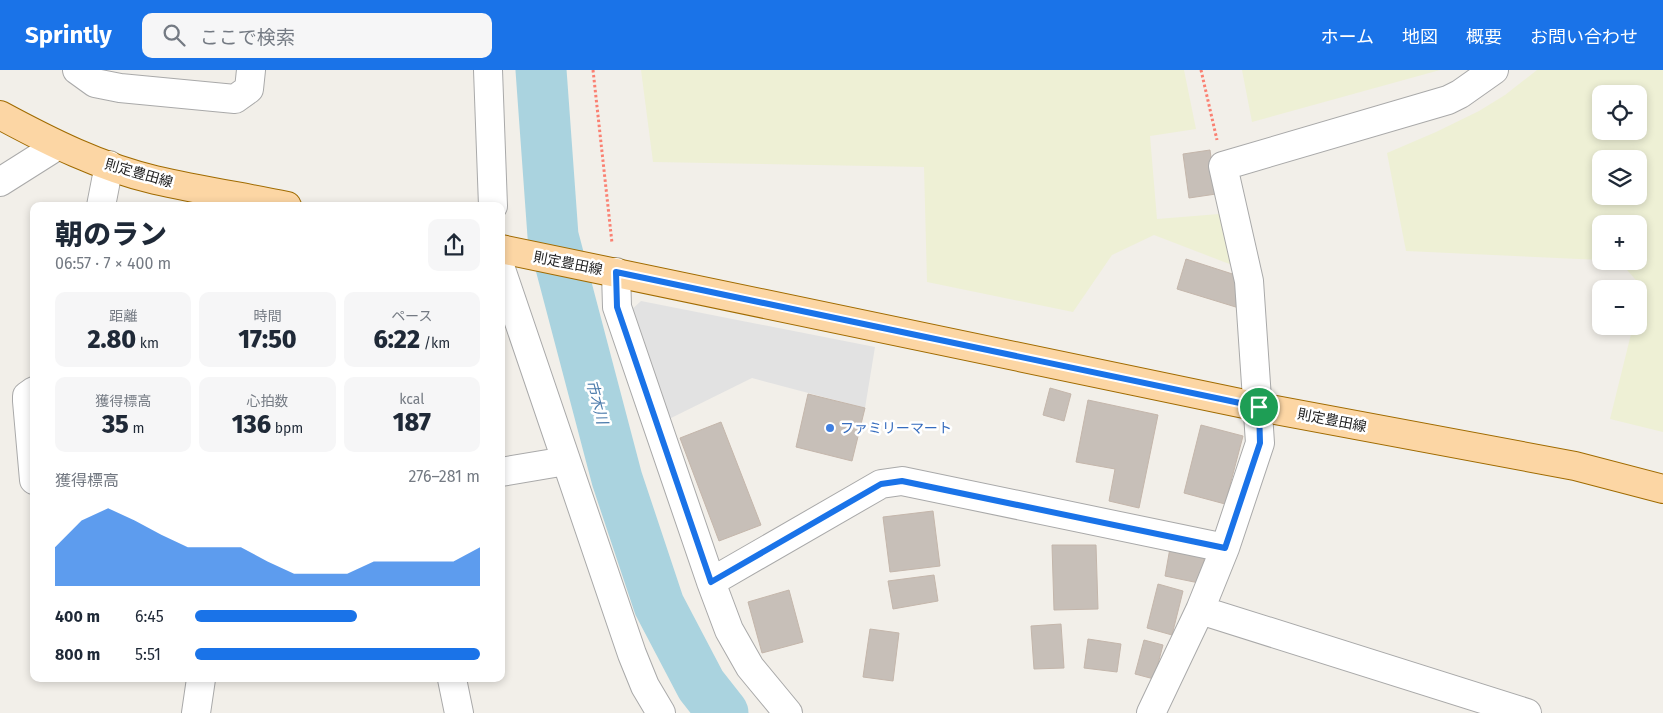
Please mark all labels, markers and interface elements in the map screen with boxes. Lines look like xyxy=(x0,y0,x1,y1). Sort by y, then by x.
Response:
search box xyxy=(142,13,492,58)
text: Sprintly xyxy=(25,21,112,49)
icon: search xyxy=(160,21,188,49)
text: ここで検索 xyxy=(200,26,295,49)
text: ホーム xyxy=(1321,26,1374,48)
text: 地図 xyxy=(1402,26,1438,48)
text: 概要 xyxy=(1466,26,1502,48)
text: お問い合わせ xyxy=(1530,26,1638,48)
map controls xyxy=(1592,85,1647,335)
button: locate xyxy=(1592,85,1647,140)
button: layers xyxy=(1592,150,1647,205)
street label: 則定豊田線 xyxy=(103,156,175,191)
button: + xyxy=(1592,215,1647,270)
text: 朝のラン xyxy=(55,218,167,251)
button: share xyxy=(428,219,480,271)
street label: 則定豊田線 xyxy=(532,248,604,279)
text: 06:57 · 7 × 400 m xyxy=(55,254,171,273)
button: − xyxy=(1592,280,1647,335)
text: 距離 xyxy=(109,308,137,325)
text: 時間 xyxy=(253,308,281,325)
text: ペース xyxy=(391,308,432,325)
text: 2.80 xyxy=(87,325,136,355)
text: 17:50 xyxy=(238,325,297,355)
text: 6:22 xyxy=(374,325,420,355)
text: km xyxy=(136,335,159,352)
text: /km xyxy=(420,335,450,352)
water label: 市木川 xyxy=(582,378,612,428)
pin xyxy=(1238,386,1280,428)
text: kcal xyxy=(399,391,424,408)
text: 獲得標高 xyxy=(95,393,151,410)
text: 心拍数 xyxy=(246,393,288,410)
icon: arrive xyxy=(1245,393,1273,421)
street label: 則定豊田線 xyxy=(1296,405,1368,436)
text: 187 xyxy=(393,408,431,438)
text: 35 xyxy=(102,410,129,440)
text: 136 xyxy=(232,410,271,440)
text: m xyxy=(129,420,144,437)
text: bpm xyxy=(271,420,303,437)
place label: ファミリーマート xyxy=(840,420,952,437)
marker: ファミリーマート xyxy=(824,422,836,434)
text: 276–281 m xyxy=(408,467,480,486)
text: 獲得標高 xyxy=(55,471,119,490)
text: 400 m xyxy=(55,607,100,626)
text: 6:45 xyxy=(135,607,164,626)
text: 800 m xyxy=(55,645,100,664)
text: 5:51 xyxy=(135,645,161,664)

